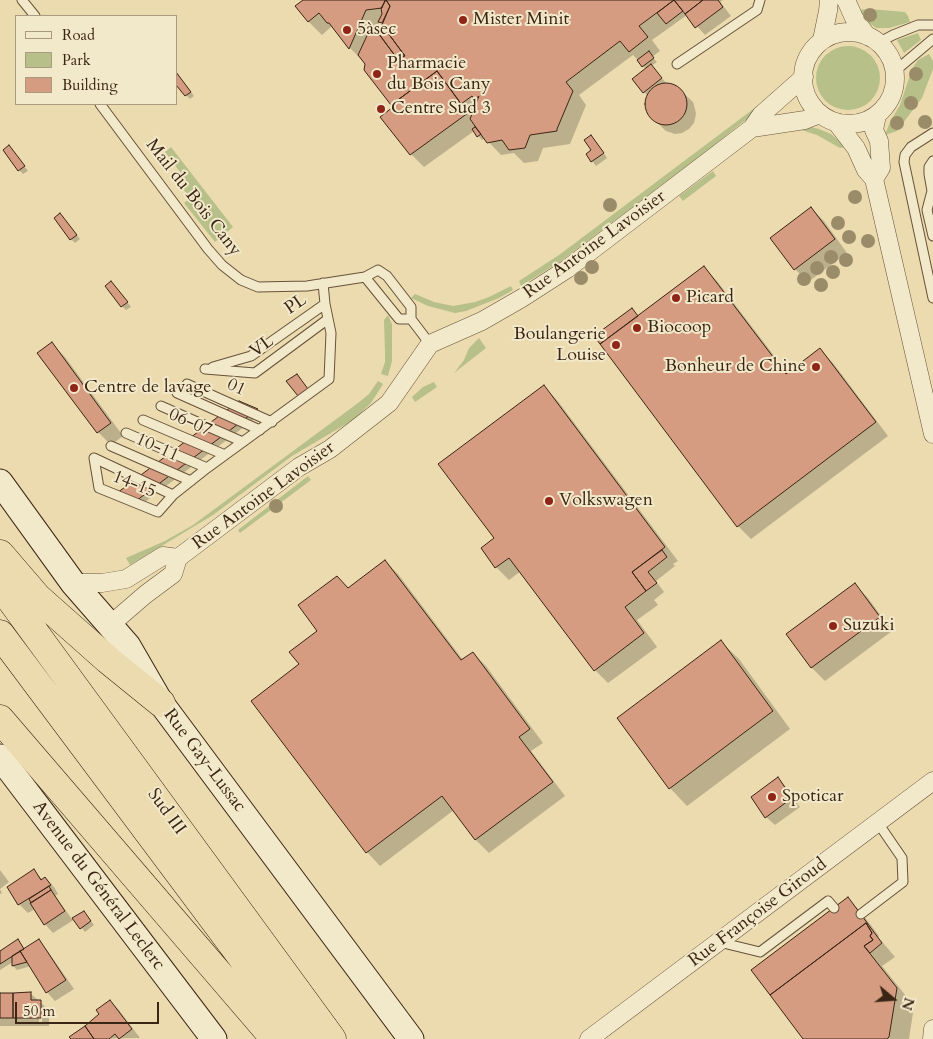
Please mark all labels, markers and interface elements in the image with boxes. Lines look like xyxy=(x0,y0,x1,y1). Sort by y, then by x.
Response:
place label: Mister Minit xyxy=(473,9,569,31)
marker: Mister Minit xyxy=(457,14,469,26)
legend xyxy=(15,15,178,105)
place label: 5àsec xyxy=(357,19,396,41)
marker: 5àsec xyxy=(341,24,353,36)
text: Road xyxy=(62,25,95,45)
text: Park xyxy=(62,50,91,70)
place label: Pharmacie du Bois Cany xyxy=(387,53,490,96)
marker: Pharmacie du Bois Cany xyxy=(371,68,383,80)
text: Building xyxy=(62,75,118,95)
place label: Centre Sud 3 xyxy=(391,98,491,120)
marker: Centre Sud 3 xyxy=(375,103,387,115)
street label: Mail du Bois Cany xyxy=(141,135,245,261)
street label: Rue Antoine Lavoisier xyxy=(520,186,670,304)
place label: Picard xyxy=(686,287,734,309)
street label: PL xyxy=(281,290,311,320)
marker: Picard xyxy=(670,292,682,304)
place label: Biocoop xyxy=(647,317,711,339)
marker: Biocoop xyxy=(631,322,643,334)
place label: Boulangerie Louise xyxy=(514,324,606,366)
street label: VL xyxy=(246,331,278,363)
marker: Boulangerie Louise xyxy=(610,339,622,351)
place label: Bonheur de Chine xyxy=(665,356,806,378)
marker: Bonheur de Chine xyxy=(810,361,822,373)
street label: 01 xyxy=(223,374,249,402)
place label: Centre de lavage xyxy=(84,377,212,399)
marker: Centre de lavage xyxy=(68,382,80,394)
street label: 06-07 xyxy=(165,404,215,442)
street label: 10-11 xyxy=(132,429,182,467)
street label: Rue Antoine Lavoisier xyxy=(189,437,339,555)
street label: 14-15 xyxy=(109,467,159,503)
place label: Volkswagen xyxy=(559,490,653,512)
marker: Volkswagen xyxy=(543,495,555,507)
place label: Suzuki xyxy=(843,615,895,637)
marker: Suzuki xyxy=(827,620,839,632)
street label: Rue Gay-Lussac xyxy=(158,705,250,817)
street label: Sud III xyxy=(142,785,190,839)
place label: Spoticar xyxy=(782,786,844,808)
marker: Spoticar xyxy=(766,791,778,803)
street label: Avenue du Général Leclerc xyxy=(27,797,169,975)
street label: Rue Françoise Giroud xyxy=(685,854,831,972)
north arrow xyxy=(868,974,918,1024)
scale bar xyxy=(18,992,161,1024)
text: N xyxy=(897,995,919,1013)
text: 50 m xyxy=(23,1001,55,1021)

